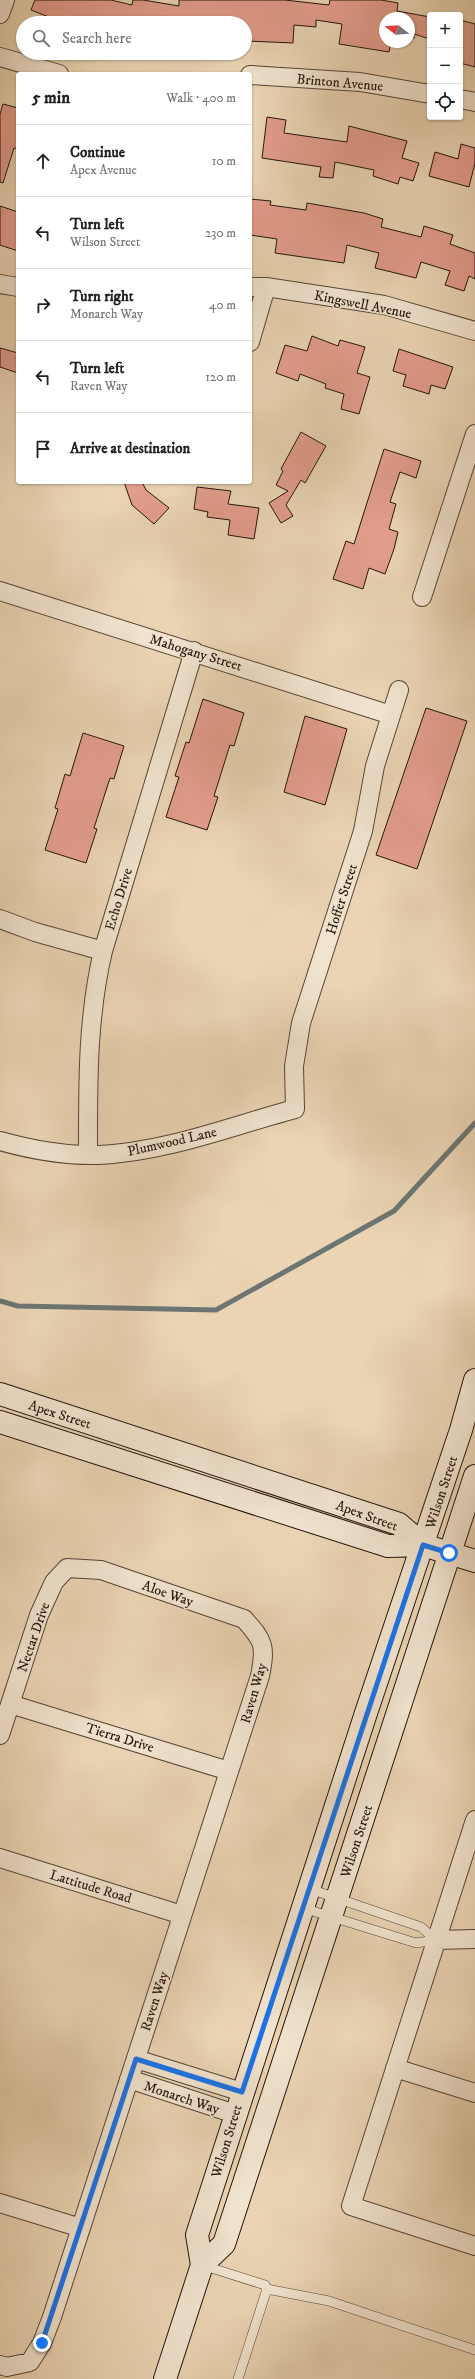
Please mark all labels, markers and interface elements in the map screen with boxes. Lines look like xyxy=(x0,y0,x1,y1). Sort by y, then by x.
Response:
north arrow xyxy=(379,12,415,48)
map controls xyxy=(427,12,463,120)
button: + xyxy=(427,12,463,48)
search box xyxy=(16,16,252,60)
icon: search xyxy=(30,27,52,49)
text: Search here xyxy=(62,29,131,48)
button: − xyxy=(427,48,463,84)
street label: Brinton Avenue xyxy=(296,70,384,96)
button: locate xyxy=(427,84,463,120)
text: 5 min xyxy=(32,87,70,109)
text: Walk · 400 m xyxy=(166,90,236,106)
text: Continue xyxy=(70,143,125,162)
icon: ahead xyxy=(32,150,54,172)
text: 10 m xyxy=(212,153,236,169)
text: Apex Avenue xyxy=(70,162,137,178)
text: Turn left xyxy=(70,215,124,234)
icon: left xyxy=(32,222,54,244)
text: 230 m xyxy=(205,225,236,241)
text: Wilson Street xyxy=(70,234,140,250)
text: Turn right xyxy=(70,287,133,306)
street label: Kingswell Avenue xyxy=(313,287,413,323)
icon: right xyxy=(32,294,54,316)
text: 40 m xyxy=(209,297,236,313)
text: Monarch Way xyxy=(70,306,143,322)
text: Turn left xyxy=(70,359,124,378)
icon: left xyxy=(32,366,54,388)
text: 120 m xyxy=(205,369,236,385)
text: Raven Way xyxy=(70,378,128,394)
icon: arrive xyxy=(32,438,54,460)
text: Arrive at destination xyxy=(70,439,190,458)
street label: Mahogany Street xyxy=(147,630,245,676)
street label: Hoffer Street xyxy=(322,861,362,937)
street label: Echo Drive xyxy=(101,866,137,933)
street label: Plumwood Lane xyxy=(126,1123,219,1161)
street label: Apex Street xyxy=(26,1396,94,1434)
street label: Wilson Street xyxy=(421,1453,462,1532)
street label: Apex Street xyxy=(333,1496,401,1536)
route start xyxy=(440,1544,458,1562)
street label: Aloe Way xyxy=(140,1577,196,1611)
street label: Nectar Drive xyxy=(14,1600,54,1675)
street label: Raven Way xyxy=(237,1661,271,1726)
street label: Tierra Drive xyxy=(83,1719,156,1757)
street label: Wilson Street xyxy=(336,1802,377,1881)
street label: Lattitude Road xyxy=(48,1866,134,1908)
street label: Raven Way xyxy=(137,1969,173,2034)
street label: Monarch Way xyxy=(141,2077,222,2119)
street label: Wilson Street xyxy=(207,2102,247,2181)
route end xyxy=(33,2334,51,2352)

